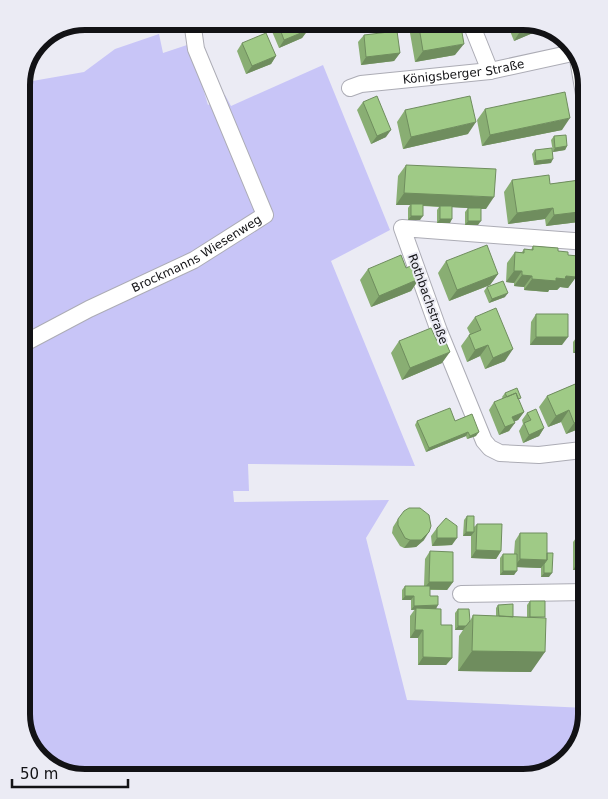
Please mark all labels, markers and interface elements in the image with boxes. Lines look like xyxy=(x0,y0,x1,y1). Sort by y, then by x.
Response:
street label: Königsberger Straße xyxy=(402,57,526,87)
street label: Brockmanns Wiesenweg xyxy=(129,212,264,295)
street label: Rothbachstraße xyxy=(405,252,451,346)
scale bar xyxy=(12,756,129,788)
text: 50 m xyxy=(20,765,58,783)

